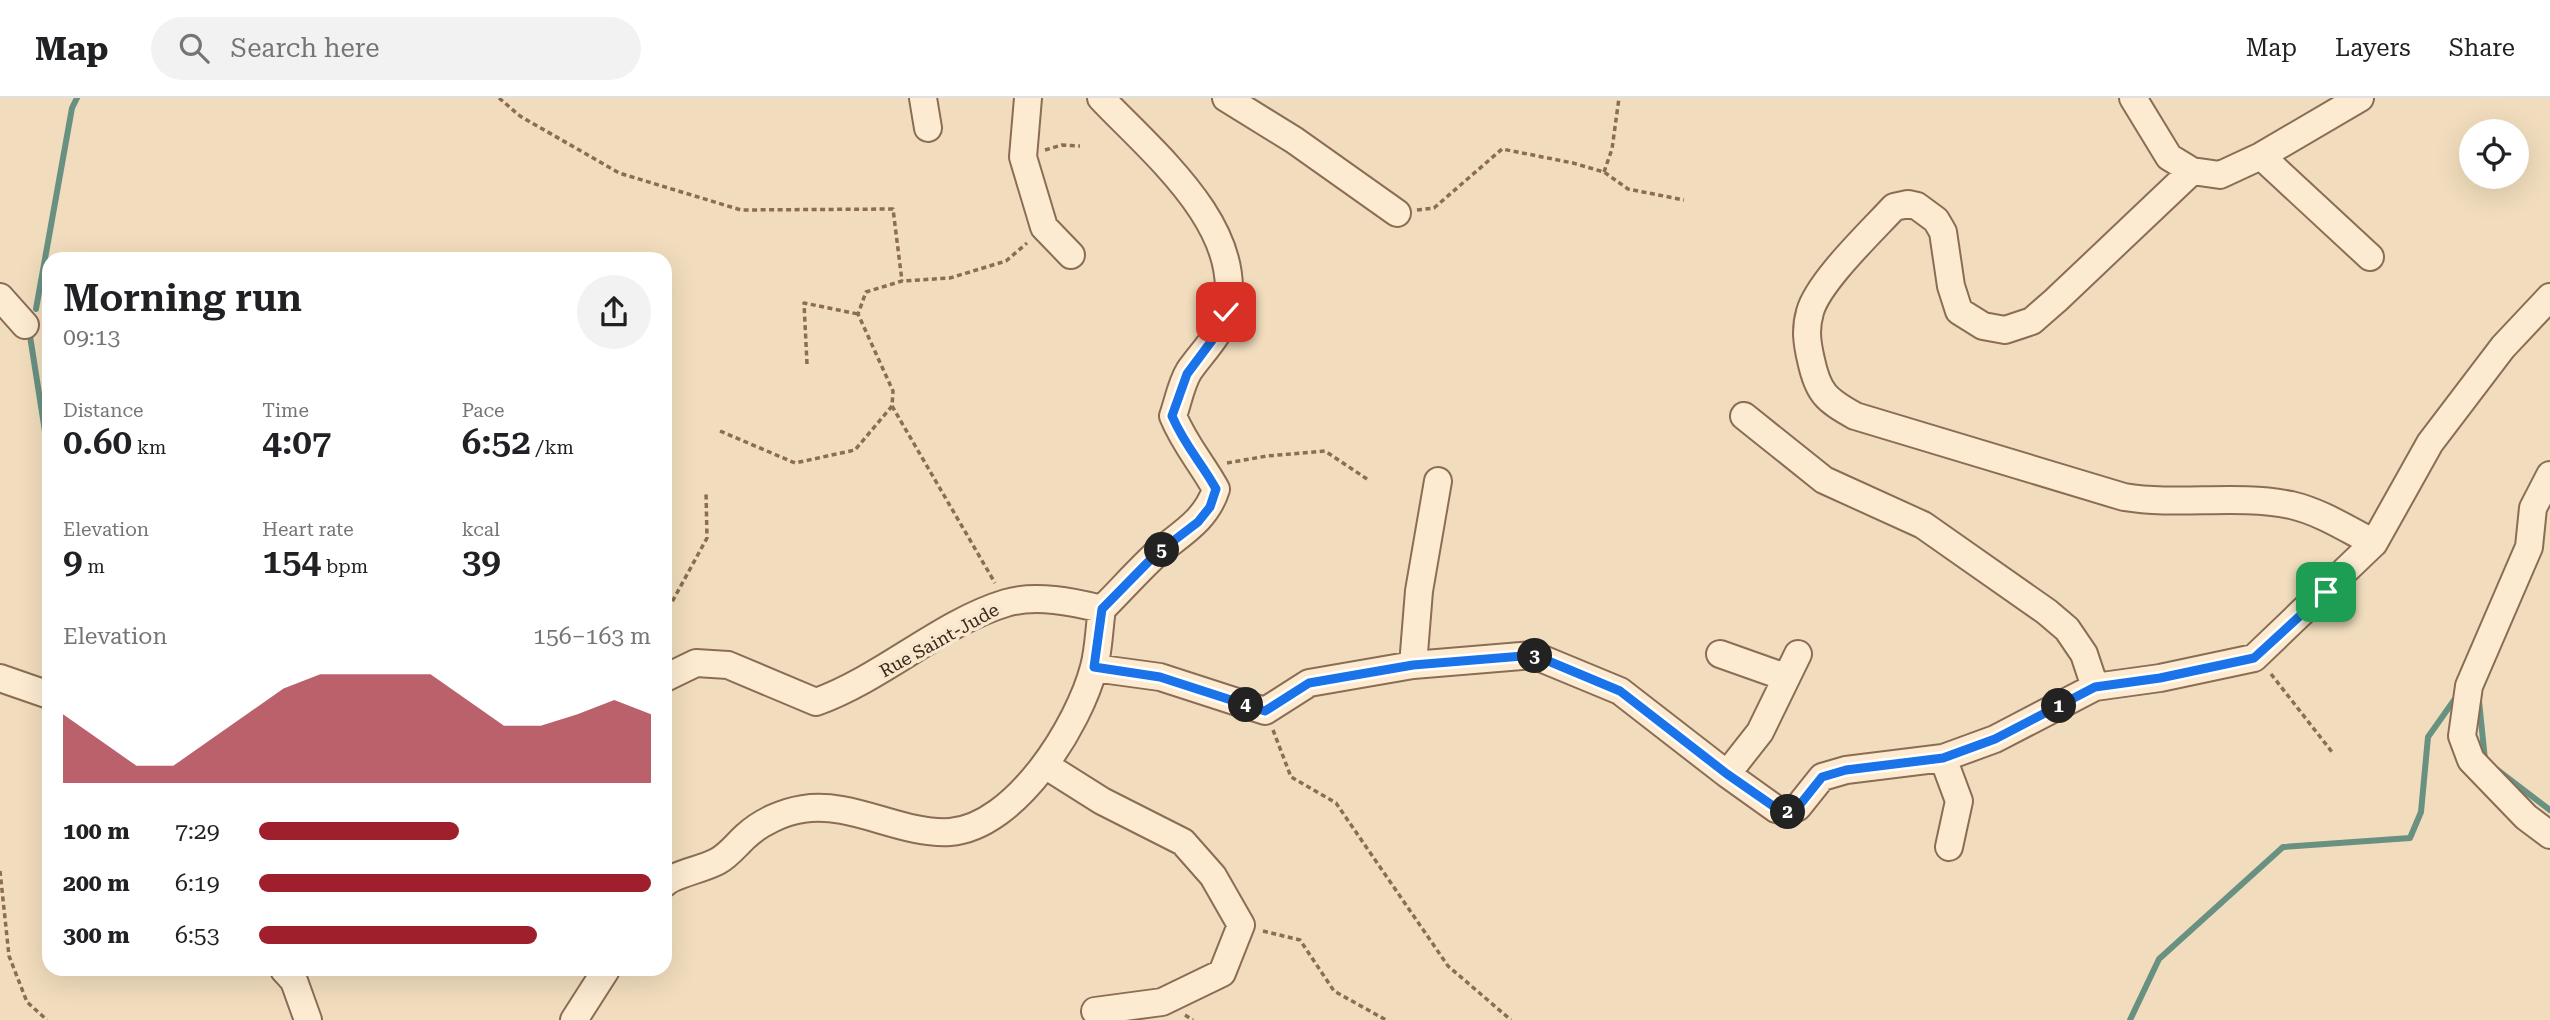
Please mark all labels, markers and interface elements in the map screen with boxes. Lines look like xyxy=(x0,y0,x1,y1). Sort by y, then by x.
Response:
search box xyxy=(151,17,641,80)
text: Map xyxy=(35,29,109,68)
icon: search xyxy=(175,29,213,67)
text: Search here xyxy=(231,33,380,63)
text: Map xyxy=(2246,34,2297,62)
text: Layers xyxy=(2335,34,2411,62)
text: Share xyxy=(2449,34,2515,62)
map controls xyxy=(2459,119,2529,189)
button: locate xyxy=(2459,119,2529,189)
button: share xyxy=(577,275,651,349)
text: Morning run xyxy=(63,276,302,320)
pin xyxy=(1196,282,1256,342)
icon: check xyxy=(1207,293,1245,331)
text: 09:13 xyxy=(63,324,120,351)
text: Distance xyxy=(63,399,143,422)
text: Time xyxy=(262,399,309,422)
text: Pace xyxy=(462,399,505,422)
text: 0.60 xyxy=(63,422,132,463)
text: 4:07 xyxy=(262,422,331,463)
text: 6:52 xyxy=(462,422,531,463)
text: km xyxy=(132,436,166,459)
text: /km xyxy=(531,436,574,459)
text: Elevation xyxy=(63,518,149,541)
text: Heart rate xyxy=(262,518,354,541)
text: kcal xyxy=(462,518,500,541)
pin: 5 xyxy=(1144,532,1180,568)
text: 5 xyxy=(1156,538,1167,561)
text: 9 xyxy=(63,541,83,582)
text: 154 xyxy=(262,541,321,582)
text: 39 xyxy=(462,541,501,582)
text: m xyxy=(83,555,105,578)
text: bpm xyxy=(321,555,368,578)
pin xyxy=(2296,562,2356,622)
icon: arrive xyxy=(2307,573,2345,611)
street label: Rue Saint-Jude xyxy=(876,598,1002,681)
text: Elevation xyxy=(63,623,167,650)
text: 156–163 m xyxy=(533,623,651,650)
pin: 3 xyxy=(1518,638,1552,674)
text: 3 xyxy=(1529,644,1540,667)
pin: 4 xyxy=(1228,688,1264,722)
pin: 1 xyxy=(2042,688,2076,724)
text: 4 xyxy=(1240,693,1251,716)
text: 1 xyxy=(2053,694,2064,717)
pin: 2 xyxy=(1770,794,1806,830)
text: 2 xyxy=(1782,800,1793,823)
text: 100 m xyxy=(63,818,130,845)
text: 7:29 xyxy=(175,818,220,845)
text: 200 m xyxy=(63,870,130,897)
text: 6:19 xyxy=(175,870,220,897)
text: 300 m xyxy=(63,922,130,949)
text: 6:53 xyxy=(175,922,220,949)

